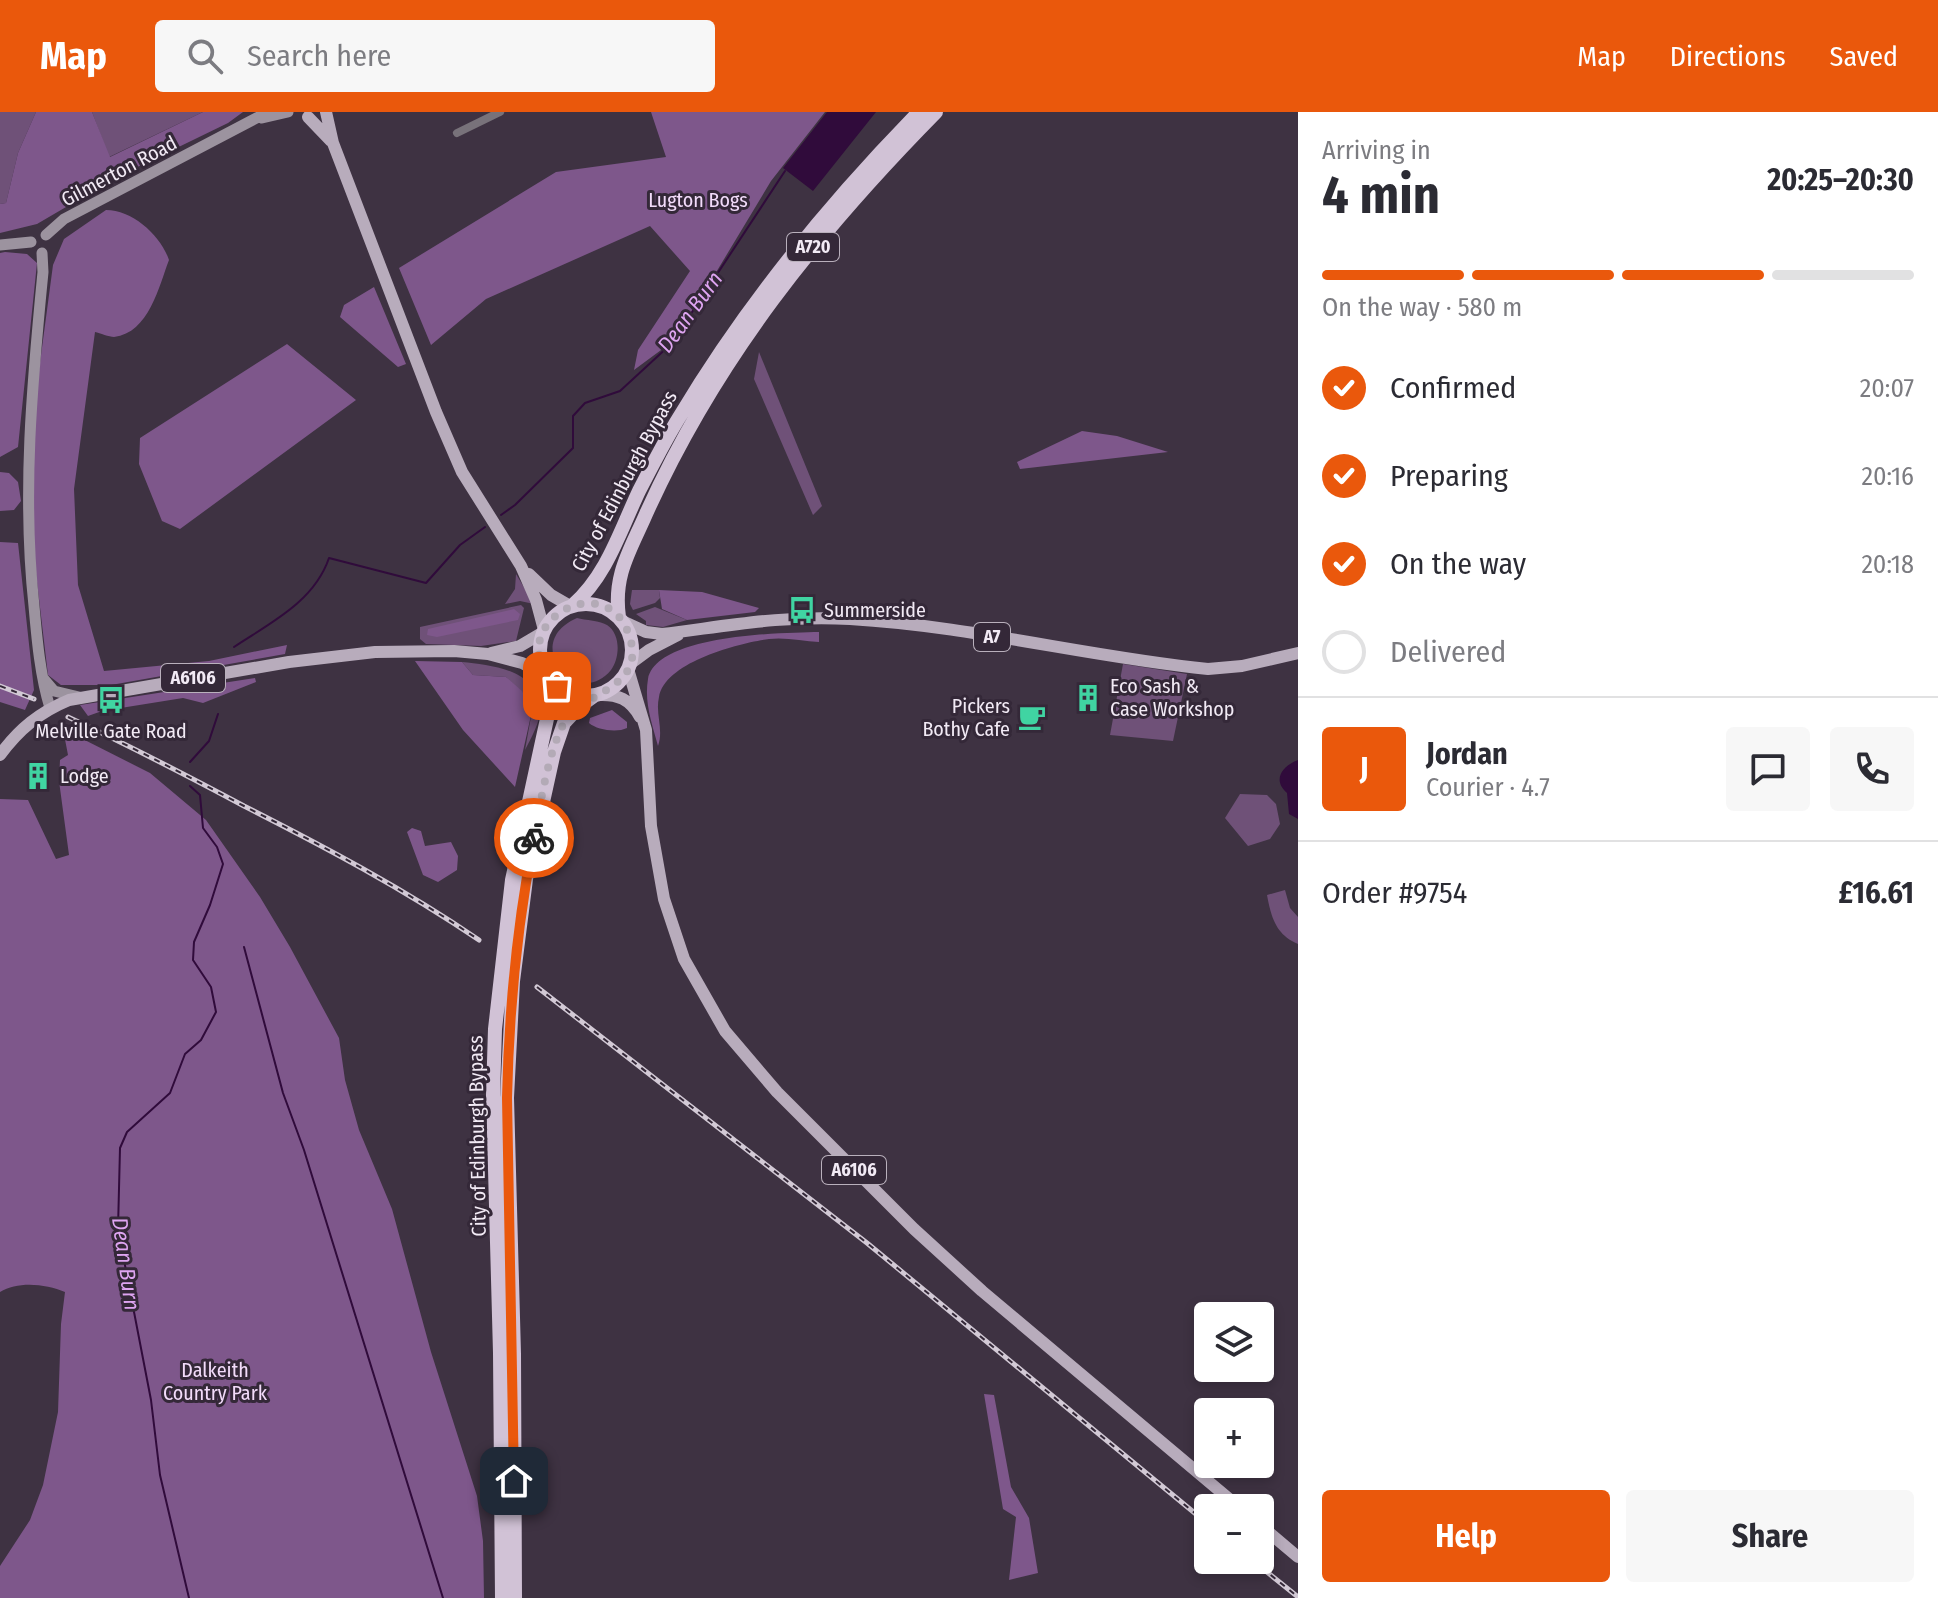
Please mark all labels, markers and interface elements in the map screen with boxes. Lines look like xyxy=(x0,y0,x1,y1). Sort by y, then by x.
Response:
search box xyxy=(155,20,715,92)
text: Map xyxy=(40,33,107,79)
icon: search xyxy=(183,34,227,78)
text: Search here xyxy=(247,38,391,74)
text: Map xyxy=(1577,40,1626,73)
text: Directions xyxy=(1670,40,1786,73)
text: Saved xyxy=(1830,40,1898,73)
street label: Gilmerton Road xyxy=(57,130,181,212)
text: Arriving in xyxy=(1322,135,1431,166)
text: 20:25–20:30 xyxy=(1767,162,1914,198)
text: 4 min xyxy=(1322,164,1440,227)
park label: Lugton Bogs xyxy=(648,188,748,212)
road number: A720 xyxy=(787,233,839,261)
water label: Dean Burn xyxy=(652,266,728,358)
text: On the way · 580 m xyxy=(1322,292,1522,323)
icon: check xyxy=(1322,366,1366,410)
text: Confirmed xyxy=(1390,370,1516,406)
text: 20:07 xyxy=(1860,373,1914,404)
street label: City of Edinburgh Bypass xyxy=(566,387,682,575)
icon: check xyxy=(1322,454,1366,498)
text: Preparing xyxy=(1390,458,1508,494)
text: 20:16 xyxy=(1862,461,1914,492)
icon: check xyxy=(1322,542,1366,586)
text: On the way xyxy=(1390,546,1526,582)
text: 20:18 xyxy=(1861,549,1914,580)
bus stop icon: Summerside xyxy=(787,595,817,625)
place label: Summerside xyxy=(824,598,926,622)
road number: A7 xyxy=(974,623,1010,651)
text: Delivered xyxy=(1390,634,1506,670)
pin xyxy=(523,652,591,720)
road number: A6106 xyxy=(161,664,225,692)
icon: bag xyxy=(535,664,579,708)
place label: Eco Sash & Case Workshop xyxy=(1110,674,1234,721)
building icon: Eco Sash & Case Workshop xyxy=(1073,683,1103,713)
bus stop icon: Melville Gate Road xyxy=(96,685,126,715)
place label: Pickers Bothy Cafe xyxy=(922,694,1010,741)
cafe icon: Pickers Bothy Cafe xyxy=(1017,702,1047,732)
place label: Melville Gate Road xyxy=(35,719,187,743)
button: chat xyxy=(1726,727,1810,811)
button: phone xyxy=(1830,727,1914,811)
text: Jordan xyxy=(1426,736,1508,772)
text: J xyxy=(1360,751,1368,787)
building icon: Lodge xyxy=(23,761,53,791)
place label: Lodge xyxy=(60,764,109,788)
text: Courier · 4.7 xyxy=(1426,772,1550,803)
courier xyxy=(494,798,574,878)
icon: bike xyxy=(512,816,556,860)
text: Order #9754 xyxy=(1322,875,1467,911)
text: £16.61 xyxy=(1839,875,1914,911)
street label: City of Edinburgh Bypass xyxy=(463,1035,491,1237)
road number: A6106 xyxy=(822,1156,886,1184)
water label: Dean Burn xyxy=(106,1216,146,1312)
map controls xyxy=(1194,1302,1274,1574)
button: layers xyxy=(1194,1302,1274,1382)
park label: Dalkeith Country Park xyxy=(163,1358,268,1405)
button: + xyxy=(1194,1398,1274,1478)
pin xyxy=(480,1447,548,1515)
icon: home xyxy=(492,1459,536,1503)
button: Help xyxy=(1322,1490,1610,1582)
button: Share xyxy=(1626,1490,1914,1582)
button: − xyxy=(1194,1494,1274,1574)

